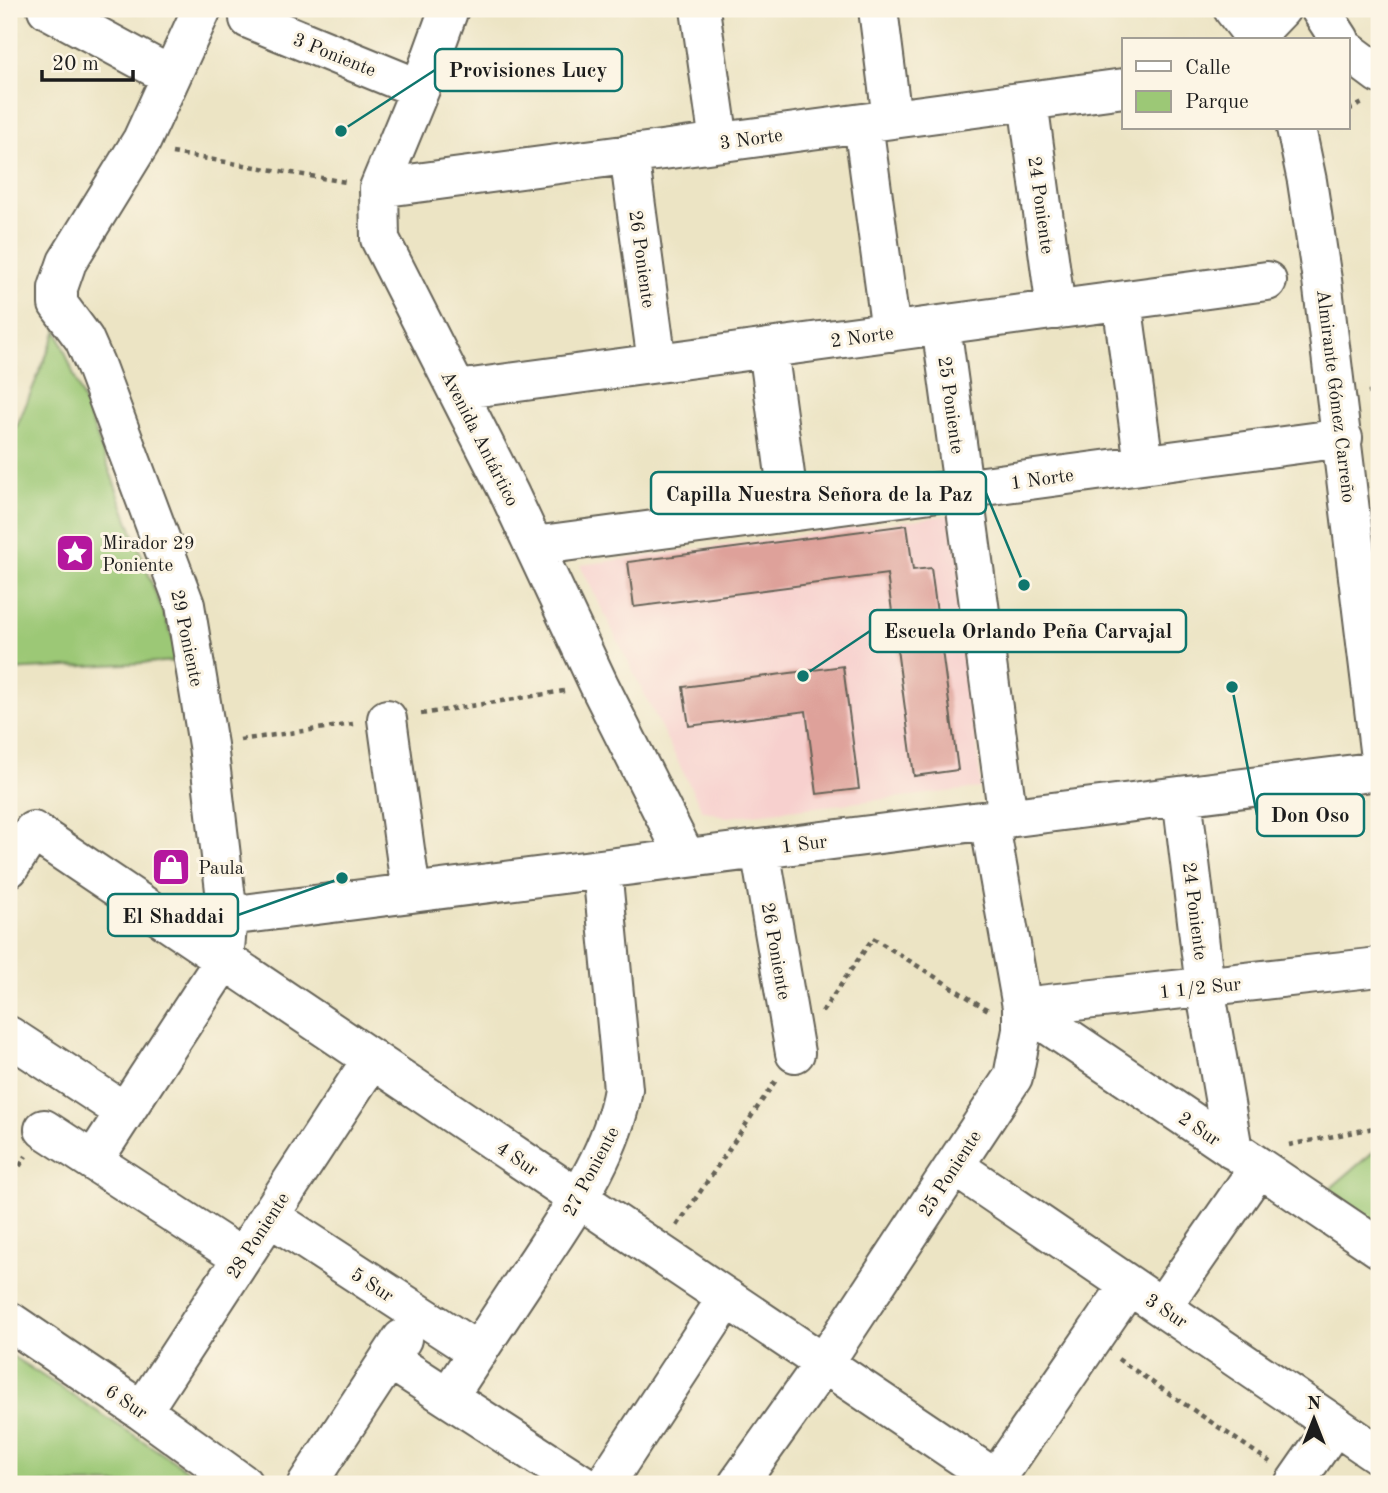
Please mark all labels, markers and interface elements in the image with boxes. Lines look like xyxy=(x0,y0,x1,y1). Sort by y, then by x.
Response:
street label: 3 Poniente xyxy=(290,31,378,82)
scale bar xyxy=(42,38,133,82)
legend xyxy=(1122,38,1350,130)
callout: Provisiones Lucy xyxy=(435,49,622,91)
text: 20 m xyxy=(52,54,99,75)
text: Calle xyxy=(1185,58,1230,79)
text: Provisiones Lucy xyxy=(448,61,608,82)
text: Parque xyxy=(1185,92,1249,113)
street label: 3 Norte xyxy=(719,127,784,154)
street label: 24 Poniente xyxy=(1023,155,1056,255)
street label: 26 Poniente xyxy=(624,209,657,309)
street label: Almirante Gómez Carreño xyxy=(1312,289,1357,504)
street label: 2 Norte xyxy=(830,325,895,352)
street label: 25 Poniente xyxy=(933,355,966,455)
street label: Avenida Antártico xyxy=(436,368,521,510)
street label: 1 Norte xyxy=(1010,467,1075,494)
callout: Capilla Nuestra Señora de la Paz xyxy=(651,472,986,514)
text: Capilla Nuestra Señora de la Paz xyxy=(666,485,972,506)
place icon: Mirador 29 Poniente xyxy=(54,532,96,574)
place label: Mirador 29 Poniente xyxy=(102,535,195,576)
street label: 29 Poniente xyxy=(166,588,205,689)
callout: Escuela Orlando Peña Carvajal xyxy=(870,610,1186,652)
text: Escuela Orlando Peña Carvajal xyxy=(884,622,1172,643)
callout: Don Oso xyxy=(1257,794,1364,836)
text: Don Oso xyxy=(1270,806,1350,827)
street label: 1 Sur xyxy=(780,833,829,858)
shop icon: Paula xyxy=(150,846,192,888)
place label: Paula xyxy=(198,860,245,879)
street label: 24 Poniente xyxy=(1178,861,1209,961)
callout: El Shaddai xyxy=(108,894,238,936)
street label: 26 Poniente xyxy=(757,901,792,1002)
text: El Shaddai xyxy=(122,907,224,928)
street label: 1 1/2 Sur xyxy=(1159,976,1242,1003)
street label: 2 Sur xyxy=(1174,1109,1223,1151)
street label: 27 Poniente xyxy=(561,1124,624,1220)
street label: 25 Poniente xyxy=(916,1128,986,1221)
street label: 4 Sur xyxy=(492,1139,541,1181)
street label: 28 Poniente xyxy=(224,1190,294,1283)
street label: 5 Sur xyxy=(347,1266,396,1307)
street label: 3 Sur xyxy=(1141,1291,1190,1333)
street label: 6 Sur xyxy=(101,1382,150,1424)
north arrow xyxy=(1280,1384,1350,1454)
text: N xyxy=(1307,1395,1322,1414)

